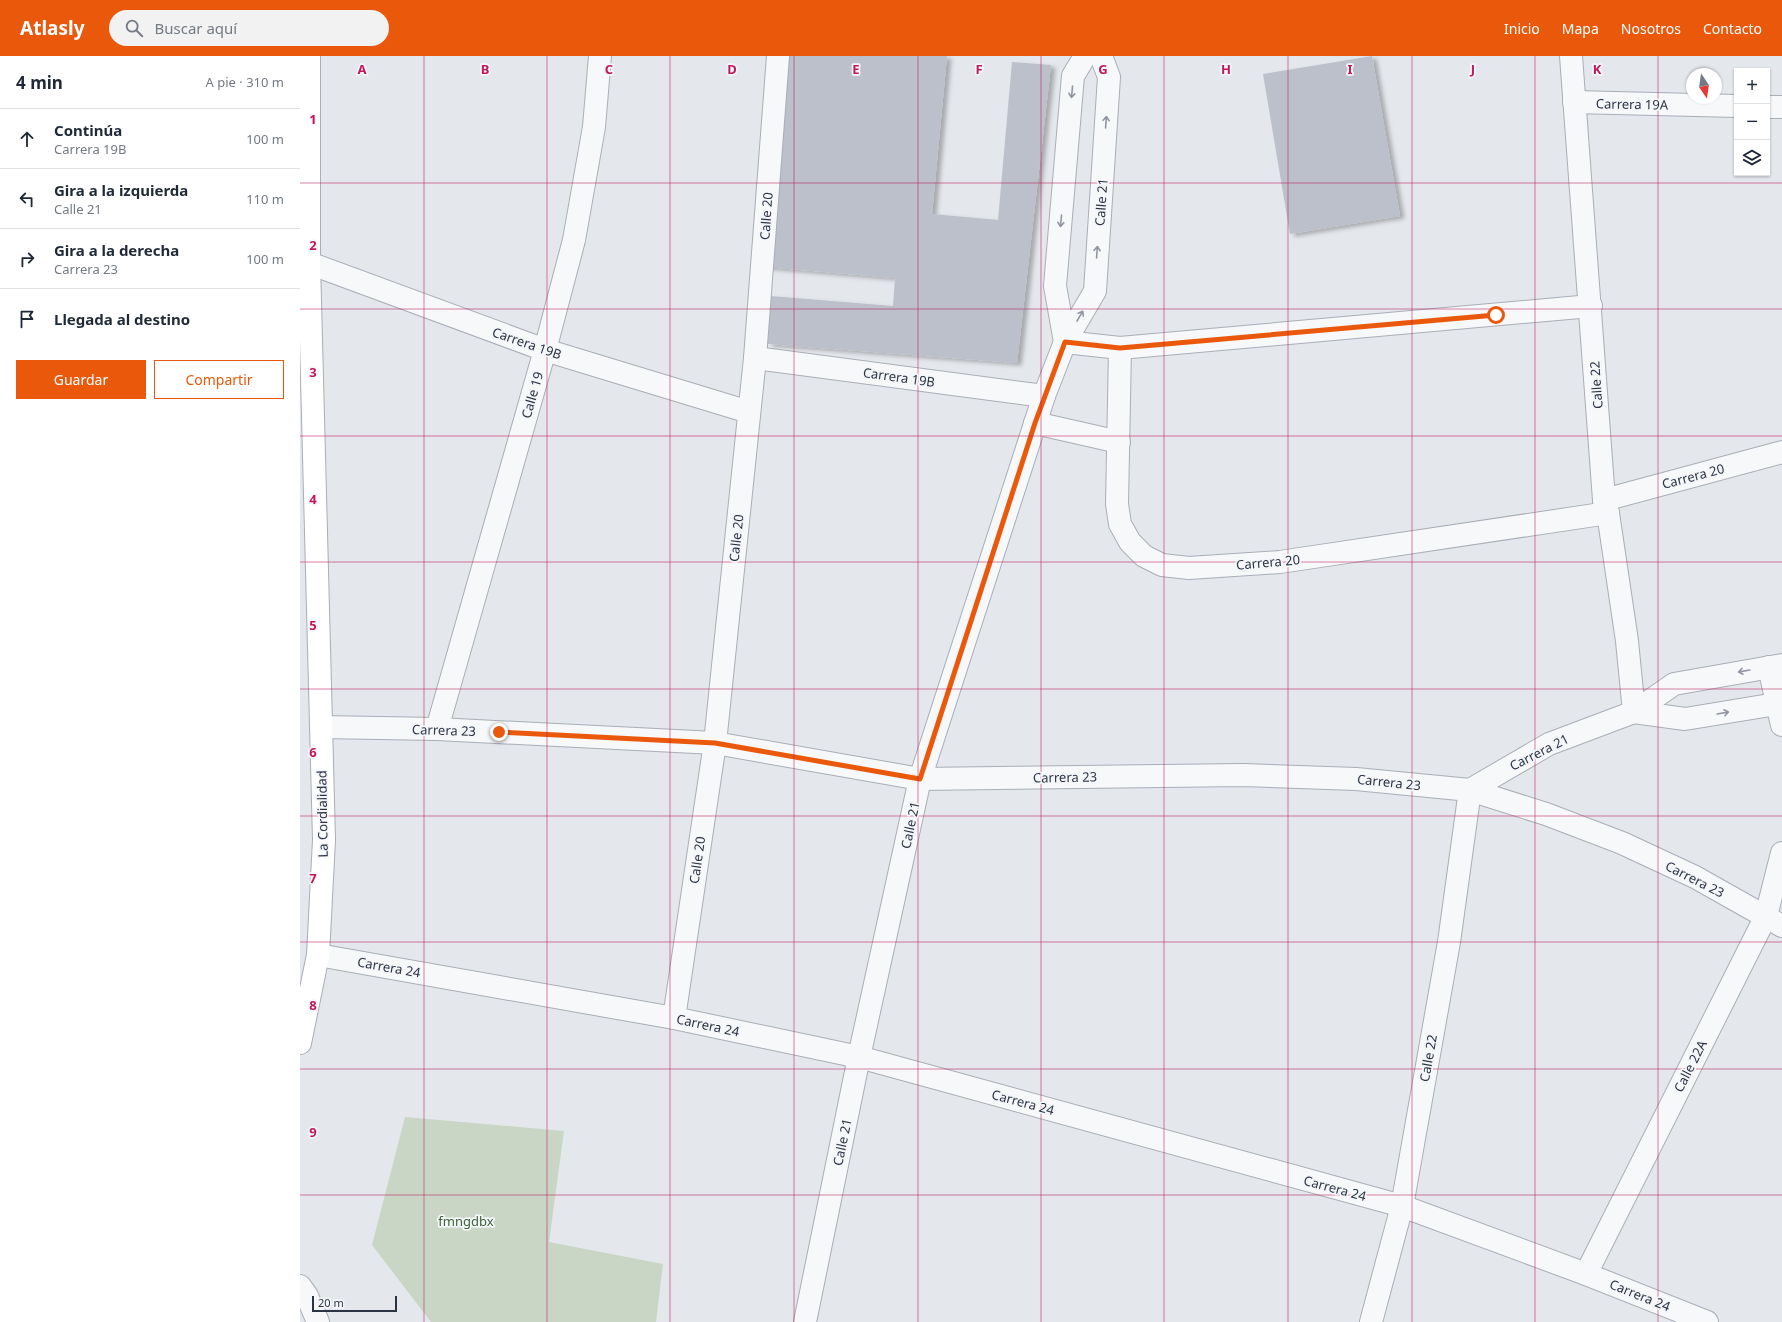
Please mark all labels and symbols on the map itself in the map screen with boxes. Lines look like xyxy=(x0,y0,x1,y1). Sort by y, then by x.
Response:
text: A xyxy=(358,60,367,78)
text: B xyxy=(481,60,489,78)
text: C xyxy=(605,60,613,78)
text: D xyxy=(727,60,737,78)
text: E xyxy=(852,60,860,78)
text: F xyxy=(975,60,983,78)
text: G xyxy=(1098,60,1108,78)
text: H xyxy=(1221,60,1231,78)
text: I xyxy=(1347,60,1353,78)
text: J xyxy=(1470,60,1475,78)
text: K xyxy=(1593,60,1602,78)
north arrow xyxy=(1686,68,1722,104)
one-way arrow xyxy=(1068,85,1076,98)
street label: Carrera 19A xyxy=(1596,94,1669,114)
text: 1 xyxy=(309,110,317,128)
one-way arrow xyxy=(1103,116,1110,129)
street label: Calle 21 xyxy=(1090,178,1112,226)
street label: Calle 20 xyxy=(755,192,777,240)
one-way arrow xyxy=(1057,214,1065,227)
text: 2 xyxy=(309,236,317,254)
one-way arrow xyxy=(1094,246,1101,259)
route start xyxy=(1487,306,1505,324)
one-way arrow xyxy=(1076,310,1084,322)
street label: Carrera 19B xyxy=(490,323,564,363)
street label: Calle 22 xyxy=(1585,361,1607,409)
text: 3 xyxy=(309,363,317,381)
street label: Carrera 19B xyxy=(862,363,936,391)
street label: Calle 19 xyxy=(517,370,547,420)
street label: Carrera 20 xyxy=(1660,459,1726,493)
text: 4 xyxy=(309,490,317,508)
street label: Calle 20 xyxy=(725,513,747,563)
street label: Carrera 20 xyxy=(1235,550,1301,574)
text: 5 xyxy=(309,616,317,634)
one-way arrow xyxy=(1738,668,1751,676)
one-way arrow xyxy=(1716,709,1729,717)
street label: Carrera 23 xyxy=(412,720,476,740)
route end xyxy=(490,723,508,741)
street label: Carrera 21 xyxy=(1506,729,1572,775)
text: 6 xyxy=(309,743,317,761)
street label: Carrera 23 xyxy=(1033,767,1097,787)
street label: La Cordialidad xyxy=(312,770,332,858)
street label: Carrera 23 xyxy=(1356,770,1422,794)
street label: Calle 21 xyxy=(896,800,924,850)
street label: Calle 20 xyxy=(685,835,709,885)
street label: Carrera 23 xyxy=(1662,856,1728,902)
text: 7 xyxy=(309,869,317,887)
street label: Carrera 24 xyxy=(356,953,423,982)
text: 8 xyxy=(309,996,317,1014)
street label: Carrera 24 xyxy=(675,1010,742,1041)
street label: Calle 22 xyxy=(1415,1033,1441,1083)
street label: Calle 22A xyxy=(1669,1036,1711,1095)
street label: Carrera 24 xyxy=(990,1085,1057,1119)
street label: Calle 21 xyxy=(828,1117,856,1167)
text: 9 xyxy=(309,1123,317,1141)
street label: Carrera 24 xyxy=(1302,1171,1369,1205)
park label: fmngdbx xyxy=(438,1212,494,1230)
street label: Carrera 24 xyxy=(1607,1275,1674,1316)
scale bar xyxy=(312,1294,397,1313)

